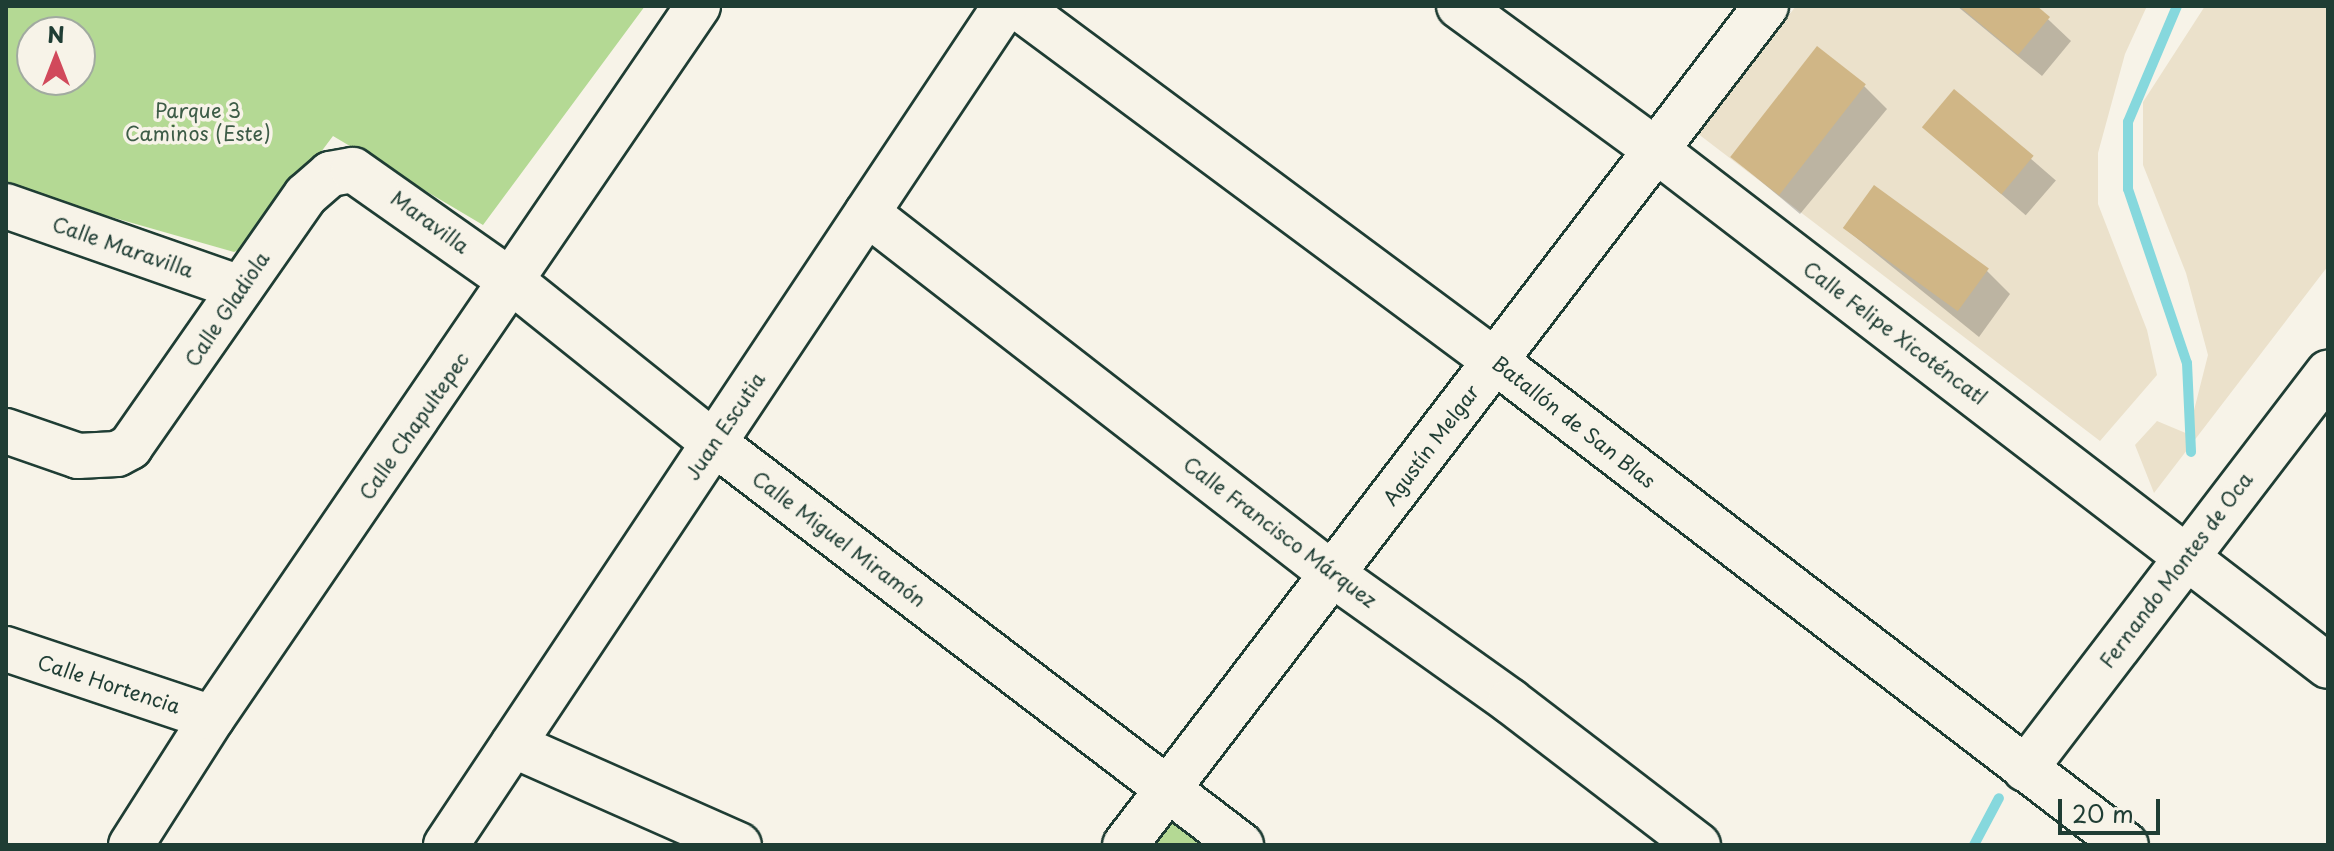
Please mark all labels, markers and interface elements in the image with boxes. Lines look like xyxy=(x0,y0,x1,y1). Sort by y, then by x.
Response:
north arrow xyxy=(16,16,96,96)
text: N xyxy=(47,17,65,50)
park label: Parque 3 Caminos (Este) xyxy=(125,98,271,145)
street label: Maravilla xyxy=(386,186,474,258)
street label: Calle Maravilla xyxy=(50,212,196,282)
street label: Calle Gladiola xyxy=(179,246,275,372)
street label: Calle Felipe Xicoténcatl xyxy=(1798,256,1992,410)
street label: Calle Chapultepec xyxy=(354,347,474,505)
street label: Batallón de San Blas xyxy=(1488,351,1660,493)
street label: Juan Escutia xyxy=(680,368,770,484)
street label: Agustín Melgar xyxy=(1378,380,1484,510)
street label: Calle Francisco Márquez xyxy=(1178,451,1382,613)
street label: Calle Miguel Miramón xyxy=(747,466,931,612)
street label: Fernando Montes de Oca xyxy=(2094,466,2258,674)
street label: Calle Hortencia xyxy=(34,649,184,719)
scale bar xyxy=(2062,783,2164,833)
text: 20 m xyxy=(2072,795,2134,831)

